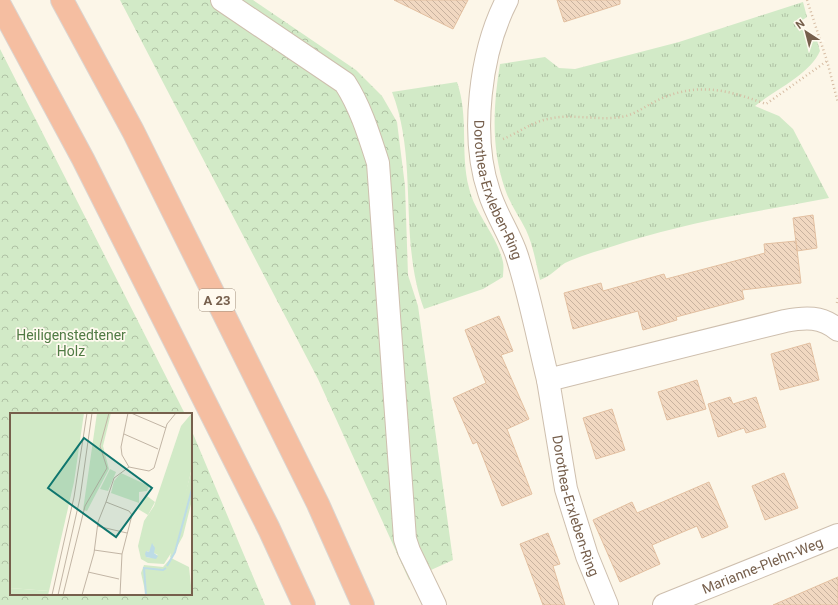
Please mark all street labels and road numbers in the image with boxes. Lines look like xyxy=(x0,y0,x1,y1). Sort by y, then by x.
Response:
street label: Dorothea-Erxleben-Ring xyxy=(471,120,526,261)
road number: A 23 xyxy=(199,289,235,311)
street label: Dorothea-Erxleben-Ring xyxy=(549,434,602,579)
street label: Marianne-Plehn-Weg xyxy=(700,534,825,597)

